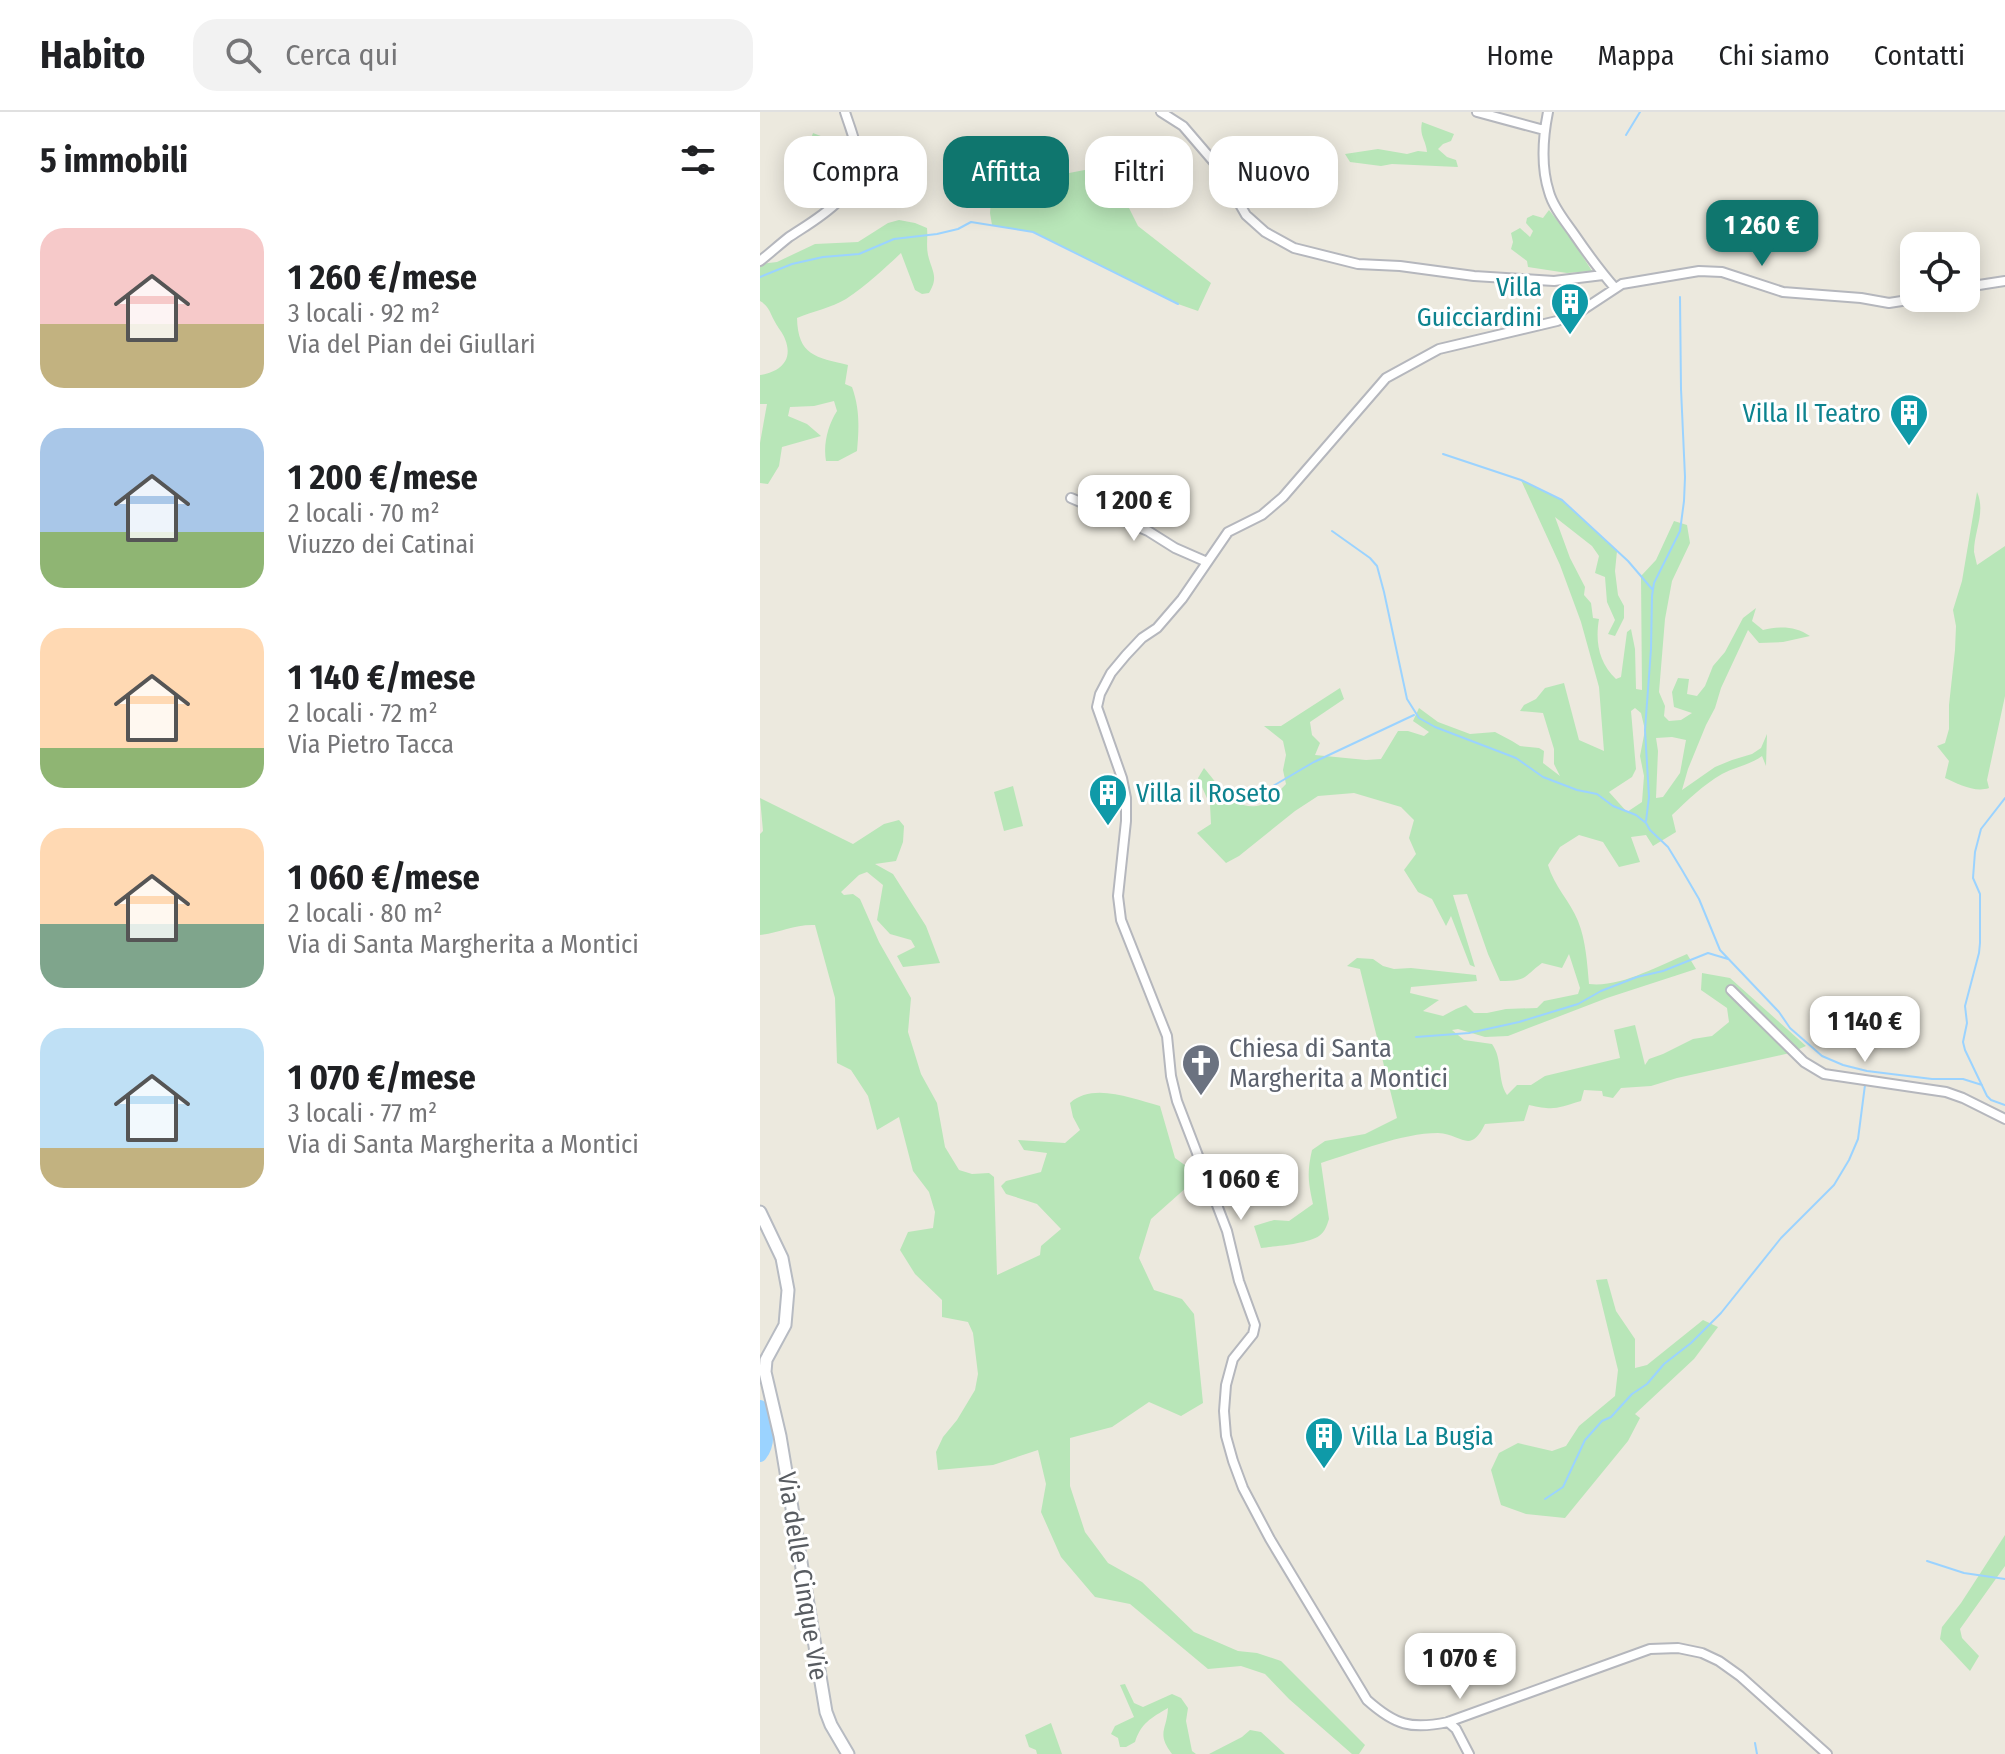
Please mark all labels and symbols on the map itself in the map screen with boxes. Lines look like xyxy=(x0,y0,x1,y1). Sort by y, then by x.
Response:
pin: 1 260 € xyxy=(1688,200,1836,268)
place label: Villa Guicciardini xyxy=(1417,272,1542,333)
building icon: Villa Guicciardini xyxy=(1549,281,1591,336)
building icon: Villa Il Teatro xyxy=(1888,392,1930,447)
place label: Villa Il Teatro xyxy=(1742,398,1881,429)
pin: 1 200 € xyxy=(1060,475,1208,543)
building icon: Villa il Roseto xyxy=(1087,772,1129,827)
place label: Villa il Roseto xyxy=(1136,778,1281,809)
pin: 1 140 € xyxy=(1791,996,1939,1064)
place label: Chiesa di Santa Margherita a Montici xyxy=(1229,1033,1448,1094)
church icon: Chiesa di Santa Margherita a Montici xyxy=(1180,1042,1222,1097)
pin: 1 060 € xyxy=(1167,1154,1315,1222)
building icon: Villa La Bugia xyxy=(1303,1415,1345,1470)
place label: Villa La Bugia xyxy=(1352,1421,1494,1452)
street label: Via delle Cinque Vie xyxy=(771,1470,834,1682)
pin: 1 070 € xyxy=(1386,1633,1534,1701)

